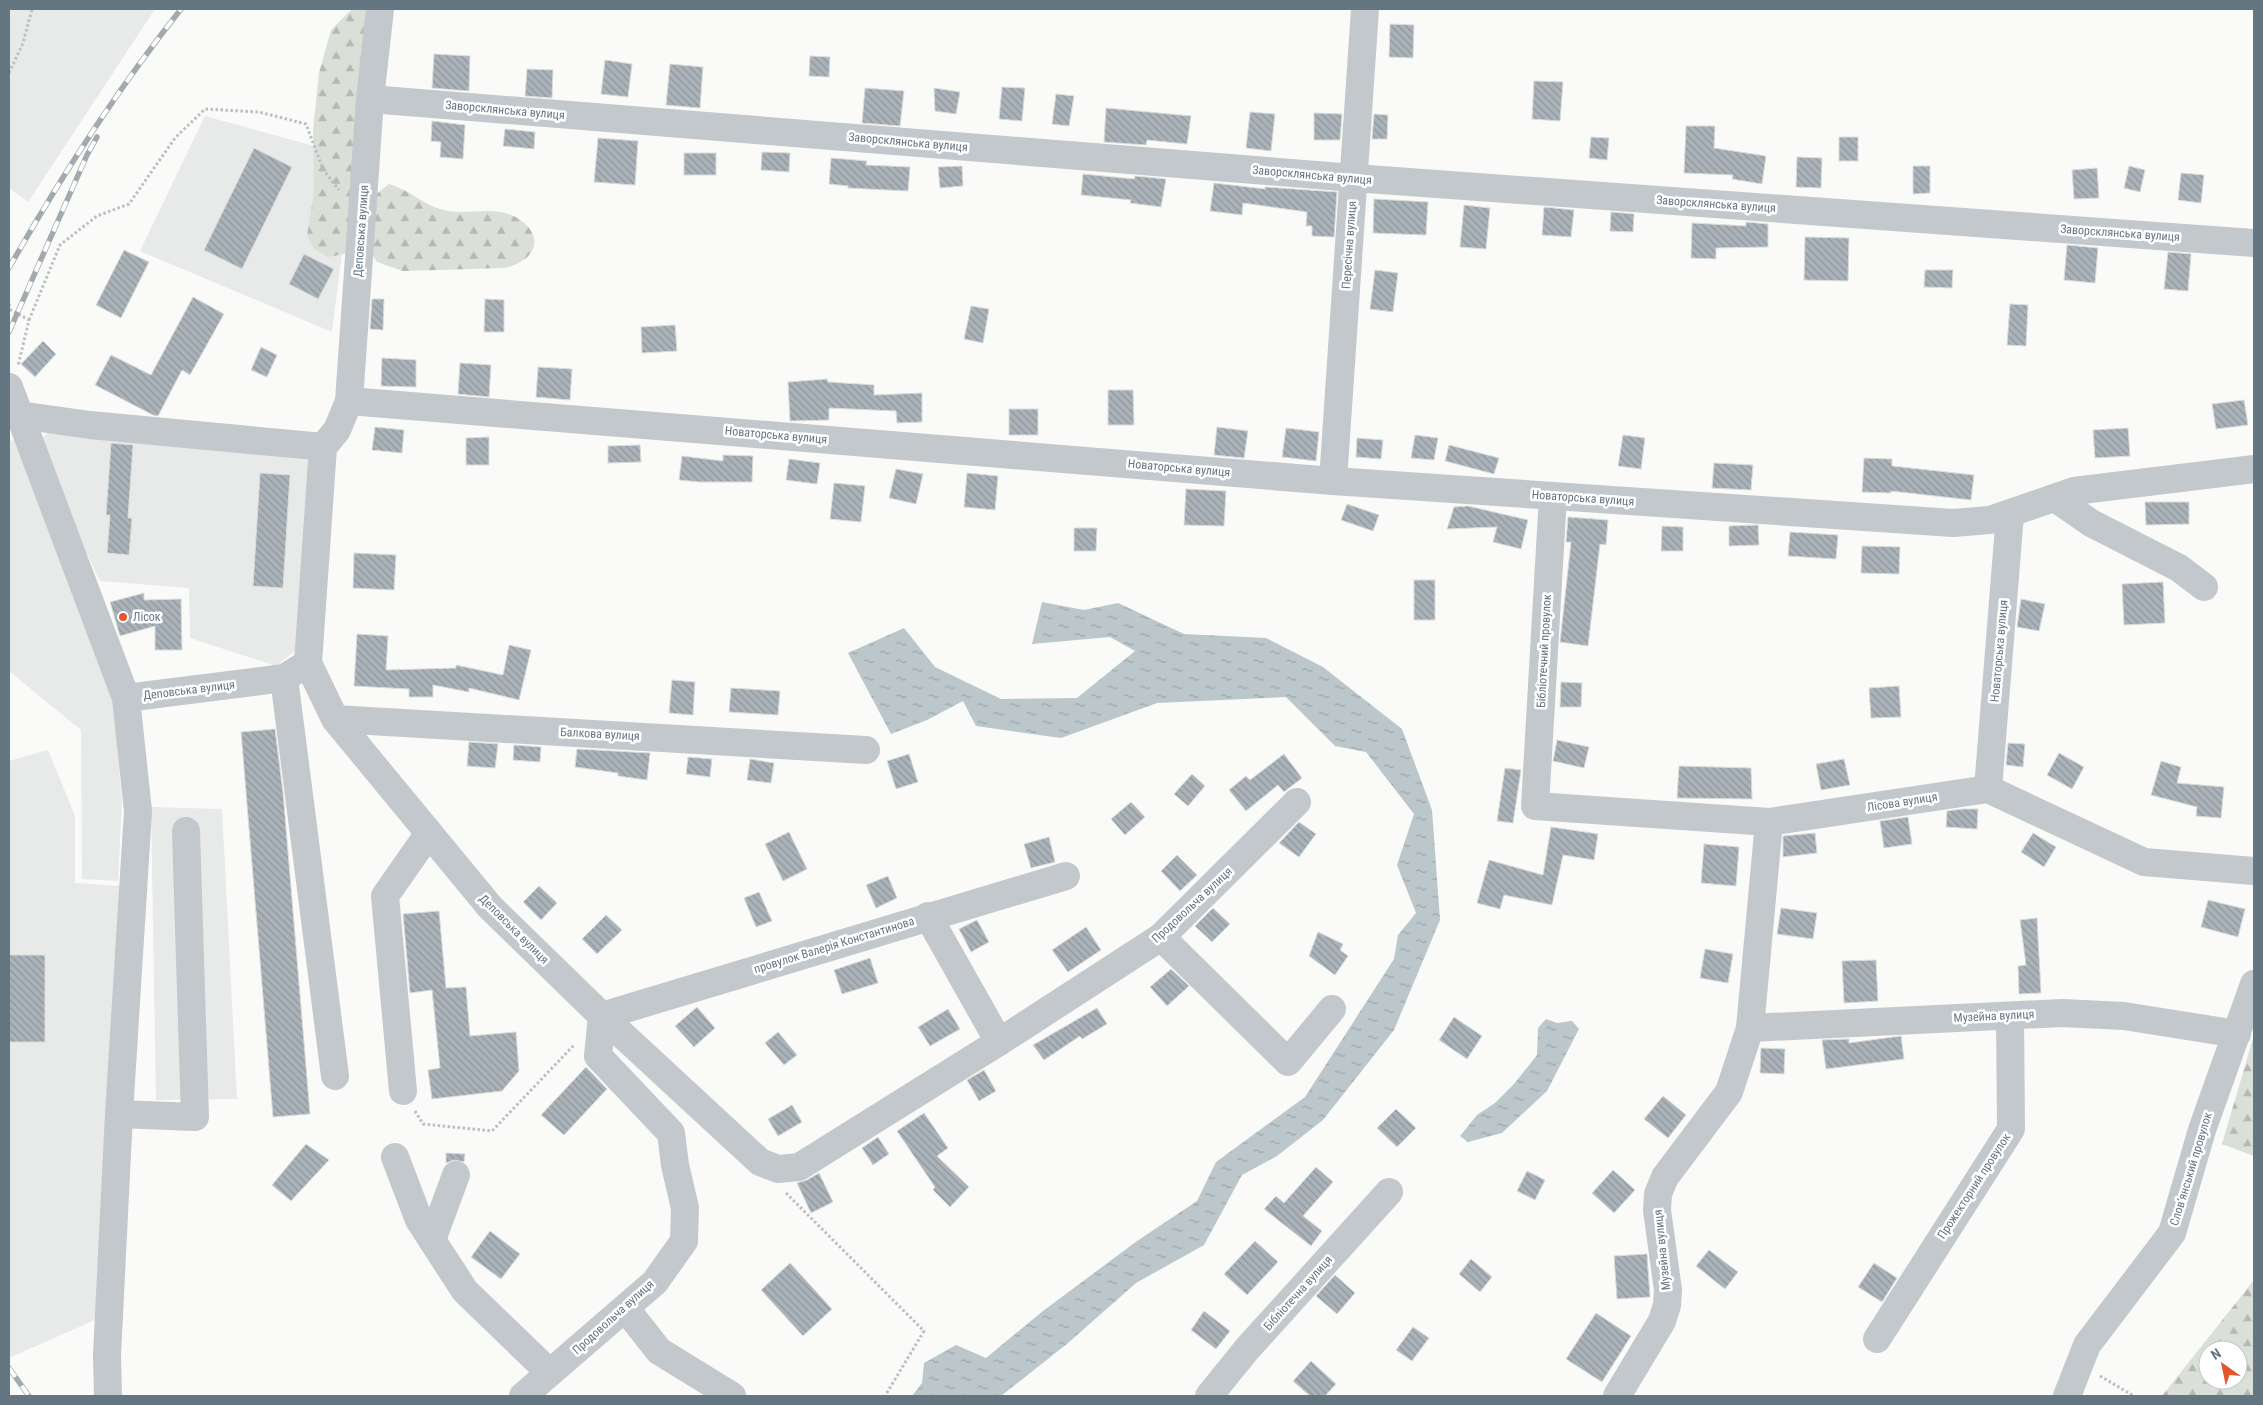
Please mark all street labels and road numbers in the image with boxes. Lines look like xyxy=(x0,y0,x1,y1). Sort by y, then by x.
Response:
street label: Заворсклянська вулиця xyxy=(445,98,565,122)
street label: Заворсклянська вулиця xyxy=(848,130,968,154)
street label: Заворсклянська вулиця xyxy=(1252,163,1372,187)
street label: Деповська вулиця xyxy=(351,184,371,278)
street label: Заворсклянська вулиця xyxy=(1656,193,1776,215)
street label: Пересічна вулиця xyxy=(1339,200,1359,290)
street label: Заворсклянська вулиця xyxy=(2060,222,2180,244)
street label: Новаторська вулиця xyxy=(724,424,828,446)
street label: Новаторська вулиця xyxy=(1127,457,1231,479)
street label: Новаторська вулиця xyxy=(1531,487,1635,509)
street label: Бібліотечний провулок xyxy=(1534,594,1554,708)
street label: Новаторська вулиця xyxy=(1988,599,2010,703)
street label: Деповська вулиця xyxy=(142,677,236,703)
street label: Балкова вулиця xyxy=(560,725,640,743)
street label: Лісова вулиця xyxy=(1866,790,1938,814)
street label: Продовольча вулиця xyxy=(1149,864,1235,946)
street label: Деповська вулиця xyxy=(476,891,552,967)
street label: провулок Валерія Константинова xyxy=(752,914,916,976)
street label: Музейна вулиця xyxy=(1953,1007,2035,1025)
street label: Словʼянський провулок xyxy=(2167,1110,2215,1227)
street label: Прожекторний провулок xyxy=(1935,1130,2014,1241)
street label: Музейна вулиця xyxy=(1651,1209,1673,1291)
street label: Бібліотечна вулиця xyxy=(1261,1253,1335,1333)
street label: Продовольча вулиця xyxy=(570,1277,656,1357)

